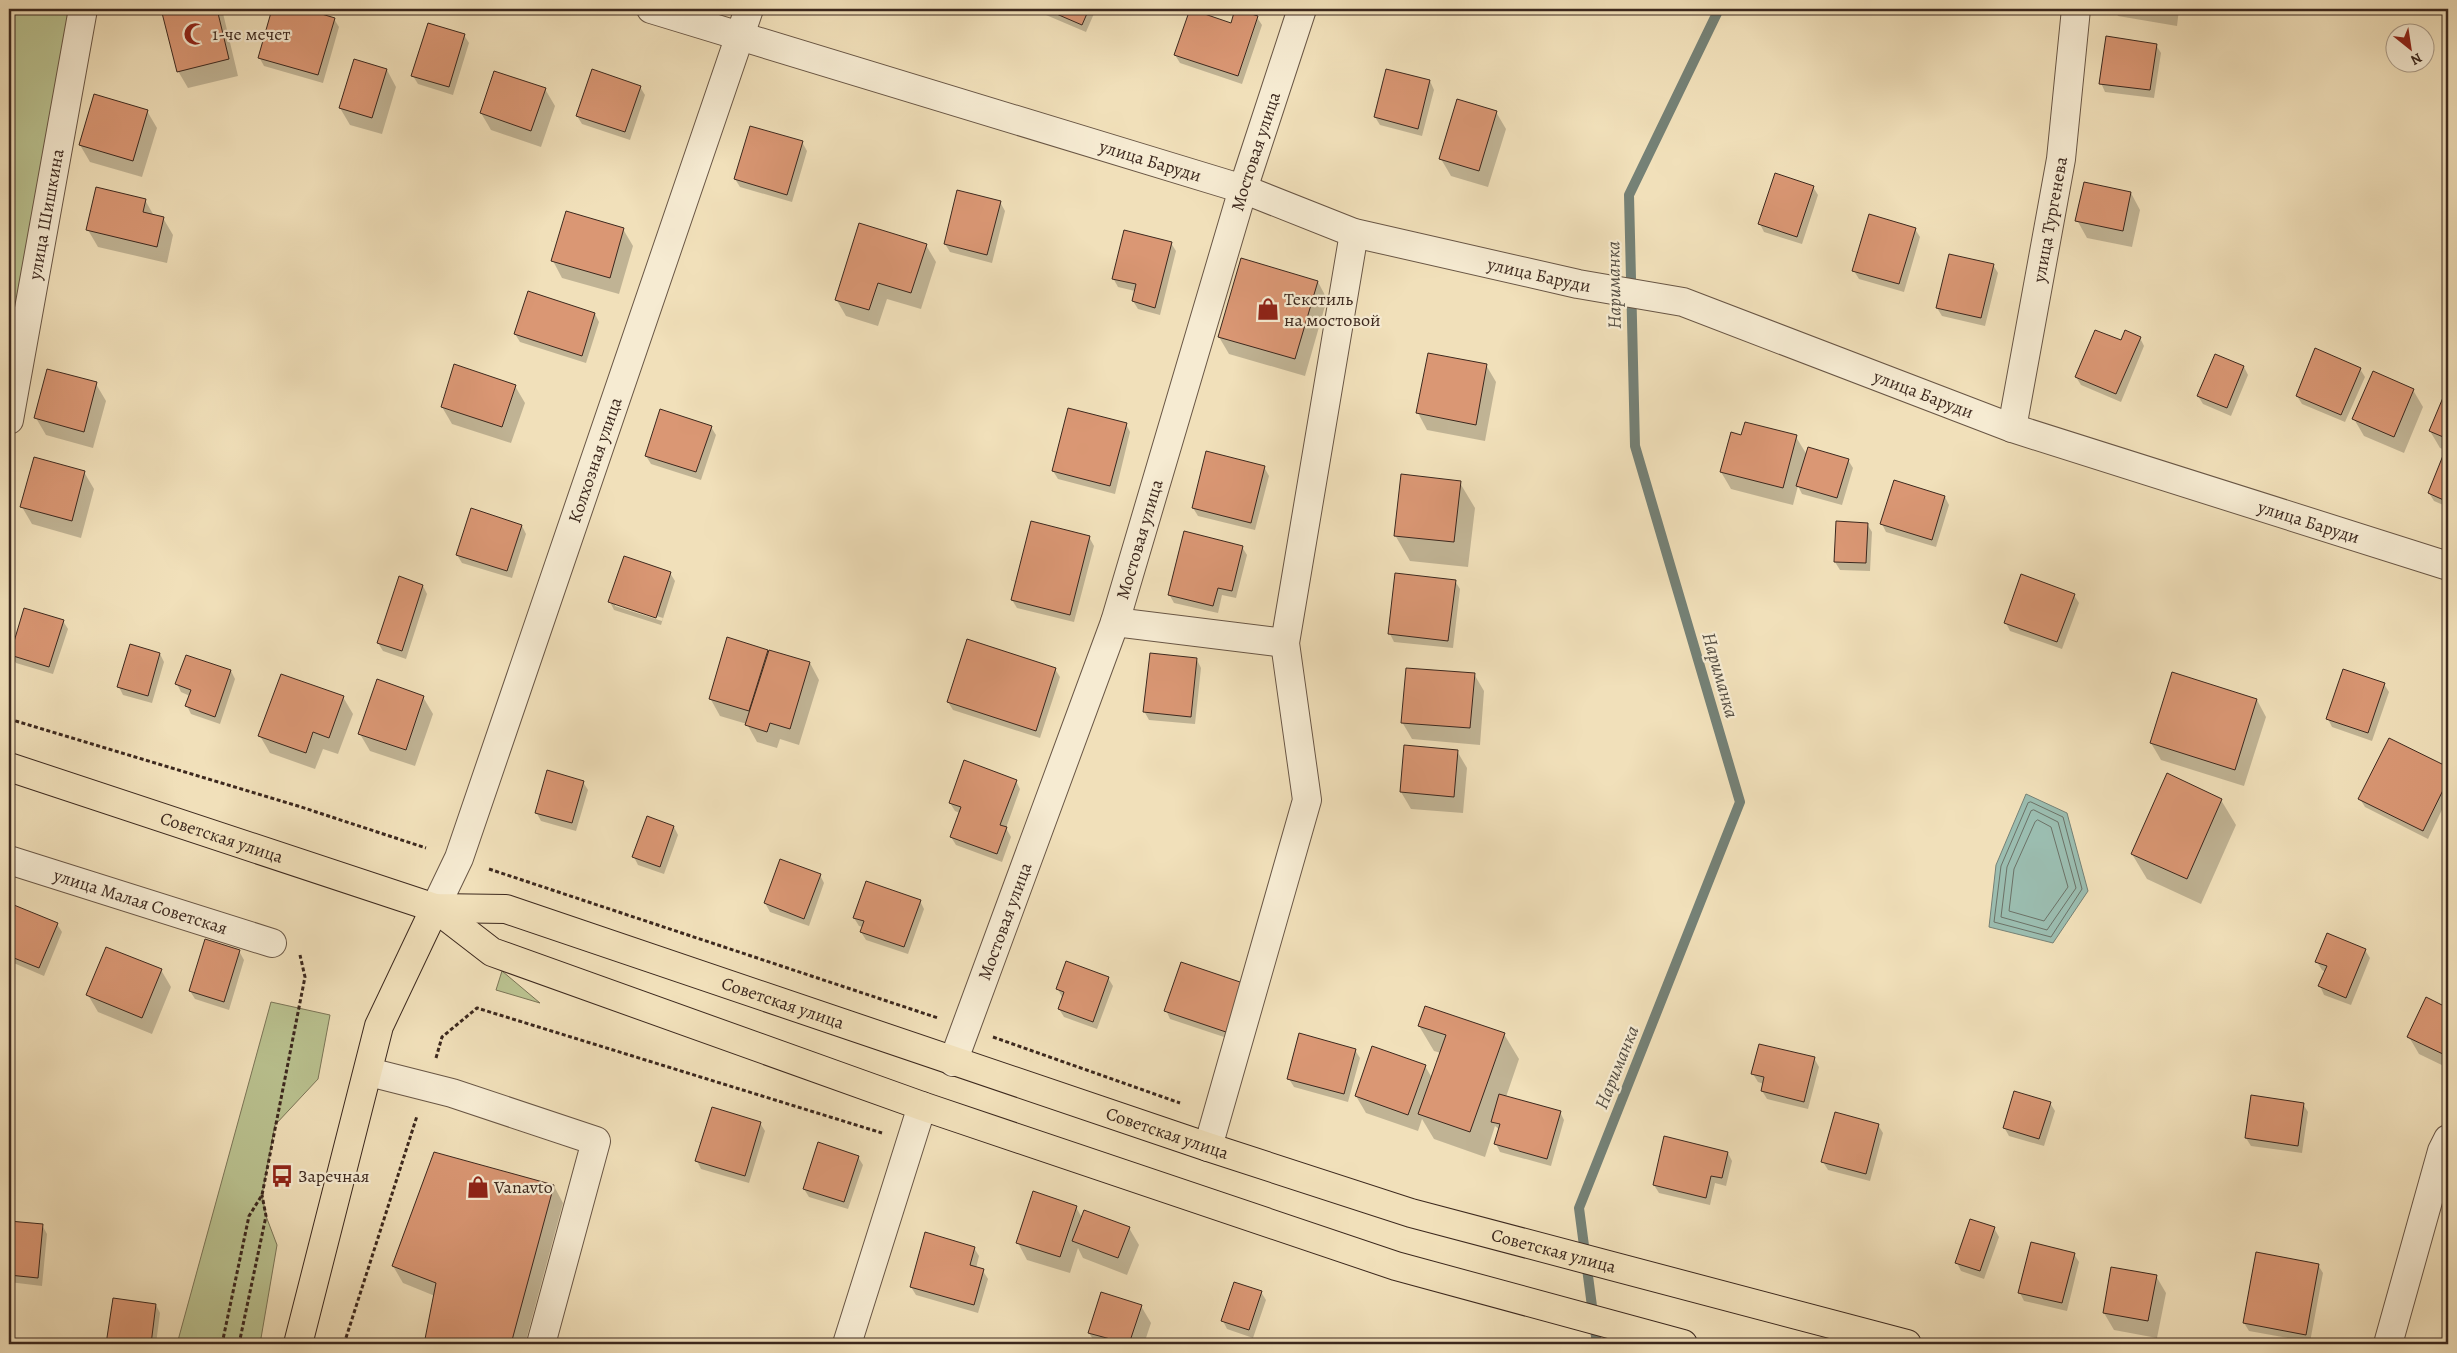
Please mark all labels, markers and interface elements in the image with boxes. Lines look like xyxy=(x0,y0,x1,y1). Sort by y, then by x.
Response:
mosque icon: 1-че мечет xyxy=(182,21,208,47)
place label: 1-че мечет xyxy=(212,22,290,46)
north arrow xyxy=(2384,22,2434,72)
text: N xyxy=(2407,48,2425,70)
street label: Мостовая улица xyxy=(1225,88,1286,214)
street label: улица Баруди xyxy=(1096,134,1204,188)
street label: улица Шишкина xyxy=(22,146,70,283)
street label: улица Тургенева xyxy=(2027,154,2073,285)
water label: Нариманка xyxy=(1600,241,1628,329)
street label: улица Баруди xyxy=(1484,252,1593,298)
place label: Текстиль на мостовой xyxy=(1284,287,1381,332)
shop icon: Текстиль на мостовой xyxy=(1255,296,1281,322)
street label: улица Баруди xyxy=(1869,364,1977,424)
street label: Колхозная улица xyxy=(562,393,628,526)
street label: Мостовая улица xyxy=(1110,476,1169,602)
street label: улица Баруди xyxy=(2254,494,2363,549)
water label: Нариманка xyxy=(1695,629,1745,721)
street label: Советская улица xyxy=(157,806,287,869)
street label: Мостовая улица xyxy=(972,858,1038,984)
street label: улица Малая Советская xyxy=(50,863,231,940)
street label: Советская улица xyxy=(718,971,848,1035)
water label: Нариманка xyxy=(1588,1022,1646,1113)
street label: Советская улица xyxy=(1103,1101,1232,1165)
bus stop icon: Заречная xyxy=(269,1163,295,1189)
place label: Заречная xyxy=(298,1164,370,1188)
shop icon: Vanavto xyxy=(465,1174,491,1200)
place label: Vanavto xyxy=(493,1175,553,1199)
street label: Советская улица xyxy=(1489,1223,1619,1279)

